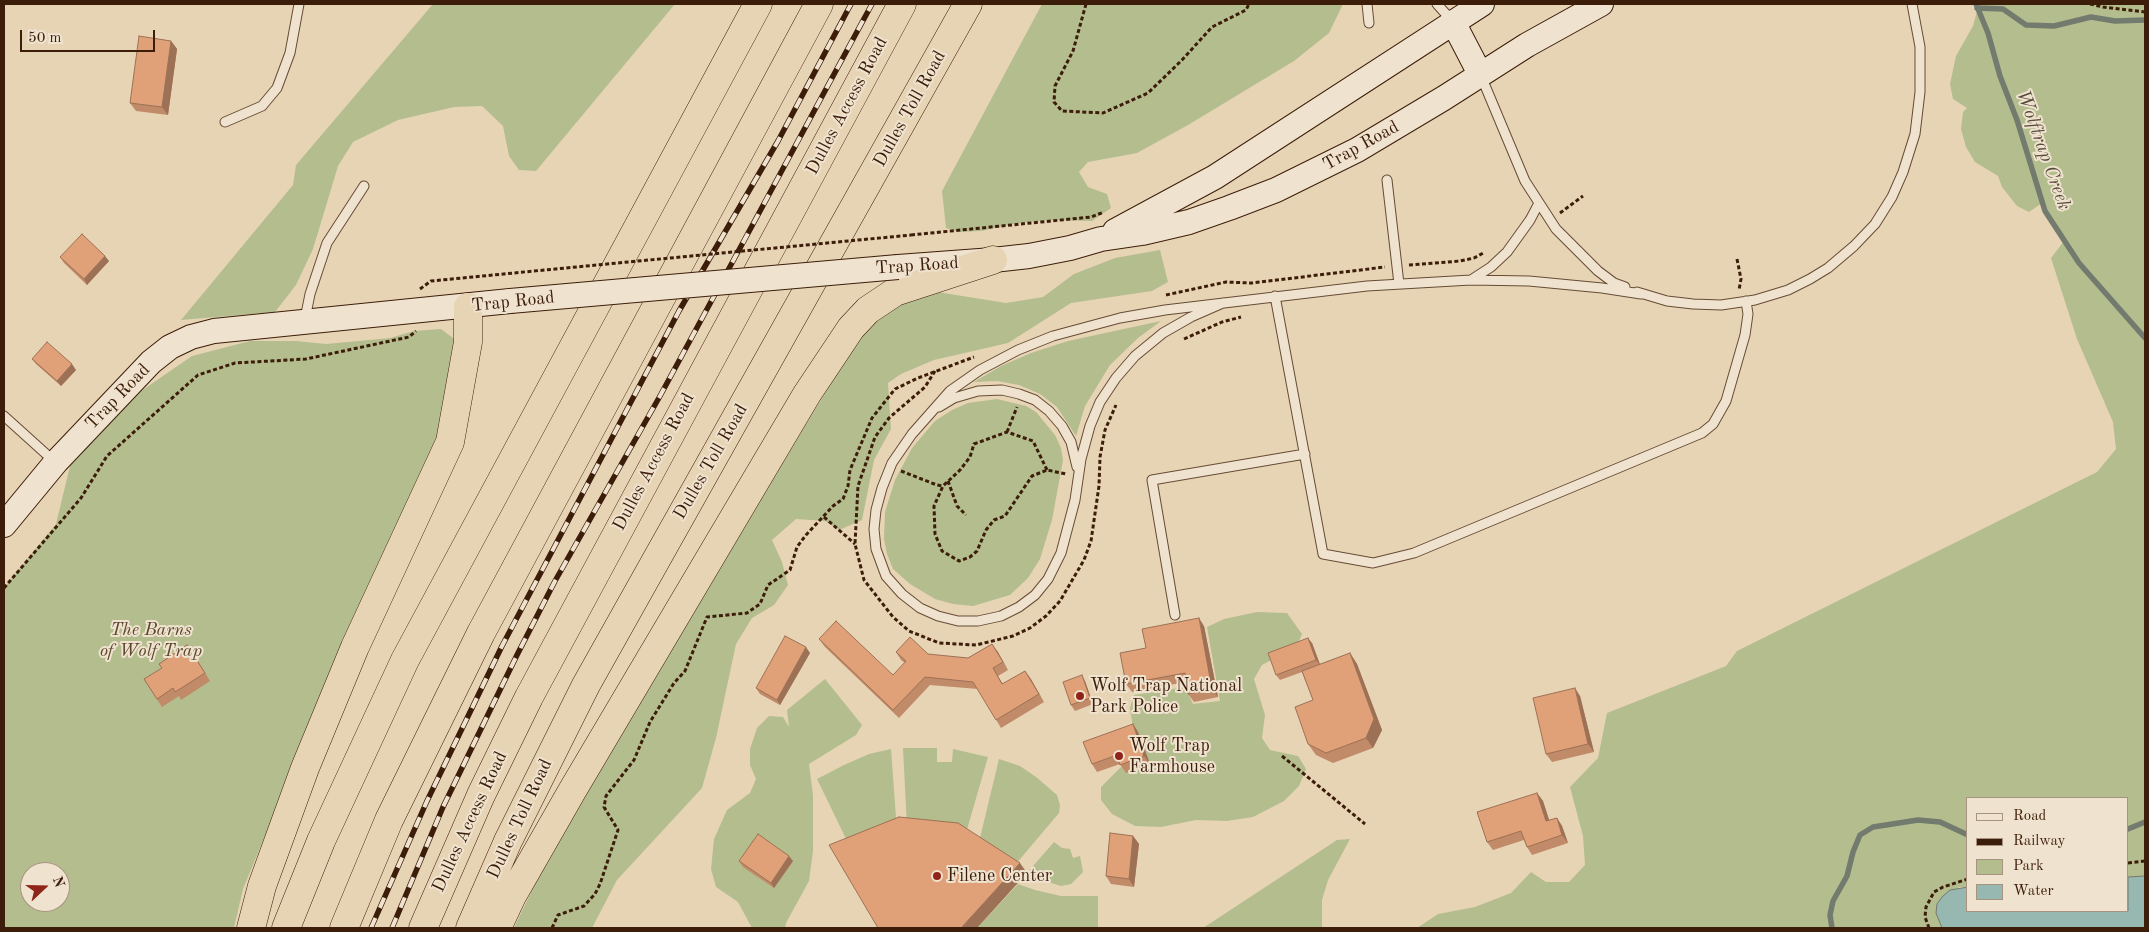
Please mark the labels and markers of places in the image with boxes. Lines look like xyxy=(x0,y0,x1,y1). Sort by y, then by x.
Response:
place label: Wolf Trap National Park Police xyxy=(1090,675,1242,718)
marker: Wolf Trap National Park Police xyxy=(1074,690,1086,702)
place label: Wolf Trap Farmhouse xyxy=(1129,735,1215,778)
marker: Wolf Trap Farmhouse xyxy=(1113,750,1125,762)
place label: Filene Center xyxy=(947,865,1052,887)
marker: Filene Center xyxy=(931,870,943,882)

